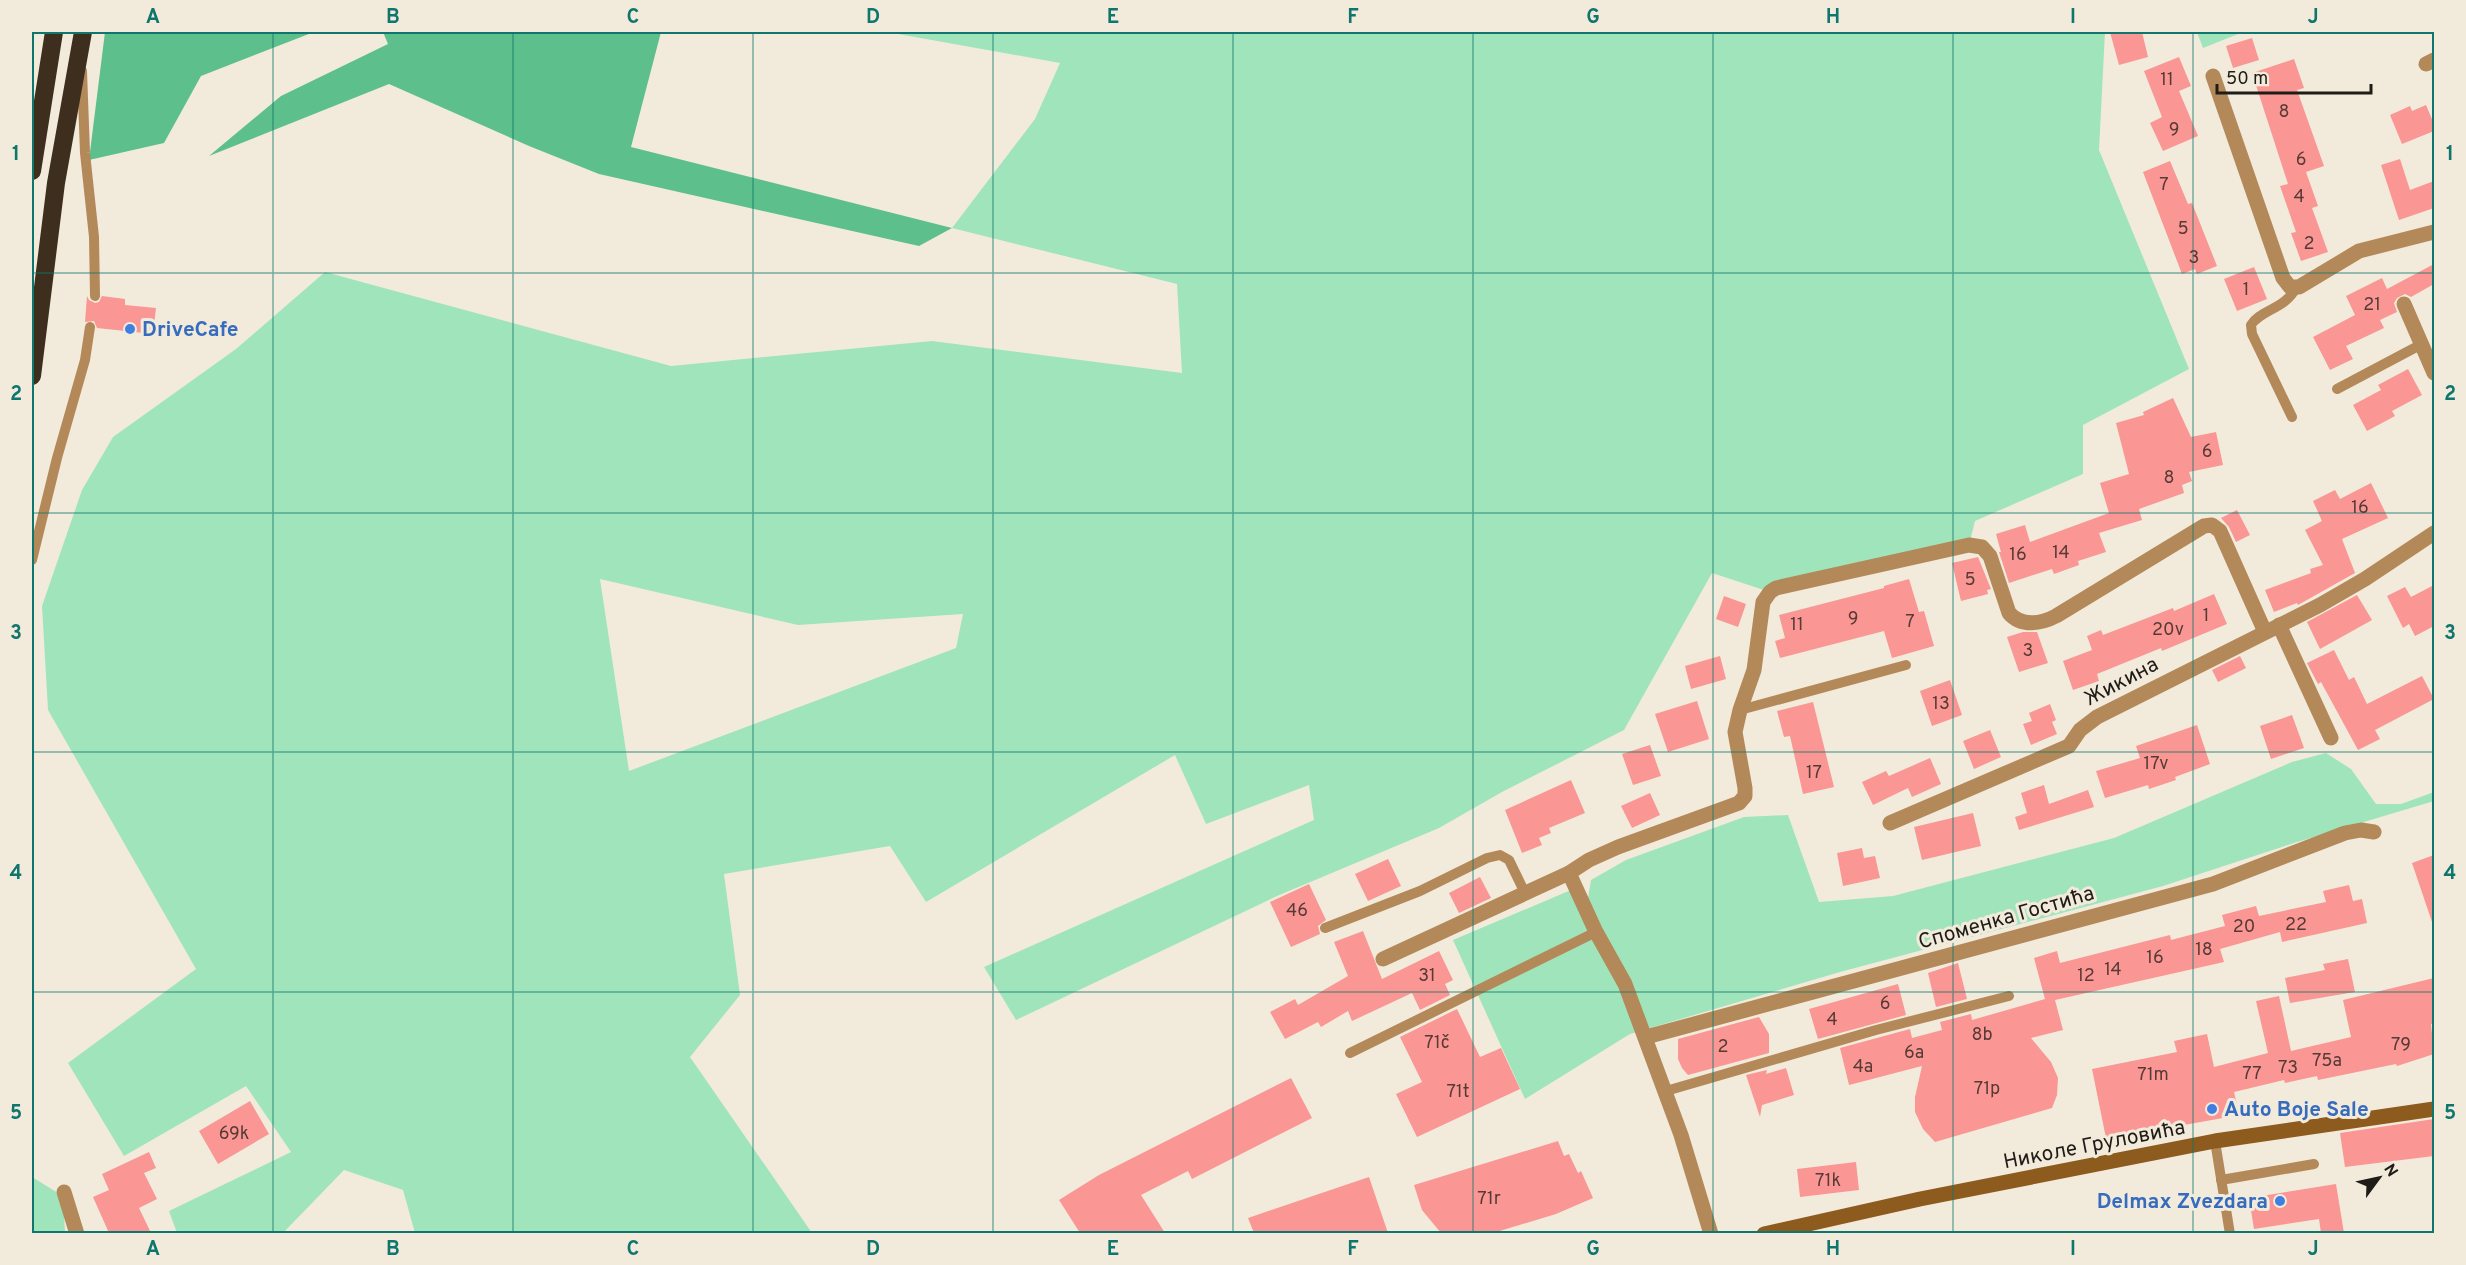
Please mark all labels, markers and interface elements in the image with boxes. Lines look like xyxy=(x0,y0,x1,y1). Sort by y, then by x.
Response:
text: A xyxy=(146,5,160,31)
text: B xyxy=(386,5,400,31)
text: C xyxy=(627,5,639,31)
text: D xyxy=(866,5,880,31)
text: E xyxy=(1107,5,1119,31)
text: F xyxy=(1347,5,1359,31)
text: G xyxy=(1586,5,1600,31)
text: H xyxy=(1826,5,1840,31)
text: I xyxy=(2070,5,2076,31)
text: J xyxy=(2307,5,2319,31)
scale bar xyxy=(2217,57,2372,95)
text: 50 m xyxy=(2226,68,2268,91)
house number: 11 xyxy=(2160,69,2174,92)
house number: 8 xyxy=(2279,101,2290,124)
house number: 9 xyxy=(2169,119,2179,142)
text: 1 xyxy=(12,142,20,168)
text: 1 xyxy=(2446,142,2454,168)
house number: 6 xyxy=(2296,149,2306,172)
house number: 7 xyxy=(2159,174,2169,197)
house number: 4 xyxy=(2293,186,2305,209)
house number: 5 xyxy=(2177,218,2189,241)
house number: 2 xyxy=(2303,233,2315,256)
house number: 3 xyxy=(2189,247,2199,270)
house number: 1 xyxy=(2243,279,2249,302)
house number: 21 xyxy=(2363,294,2381,317)
place label: DriveCafe xyxy=(142,317,238,344)
marker: DriveCafe xyxy=(123,322,137,336)
text: 2 xyxy=(10,382,22,408)
text: 2 xyxy=(2444,382,2456,408)
house number: 6 xyxy=(2202,441,2212,464)
house number: 8 xyxy=(2164,467,2175,490)
house number: 16 xyxy=(2351,497,2369,520)
house number: 14 xyxy=(2052,542,2070,565)
house number: 16 xyxy=(2009,544,2027,567)
house number: 5 xyxy=(1964,569,1976,592)
house number: 1 xyxy=(2203,605,2209,628)
house number: 9 xyxy=(1848,608,1858,631)
house number: 7 xyxy=(1905,611,1915,634)
house number: 11 xyxy=(1790,614,1804,637)
house number: 20v xyxy=(2152,619,2184,642)
text: 3 xyxy=(10,621,22,647)
text: 3 xyxy=(2444,621,2456,647)
house number: 3 xyxy=(2023,640,2033,663)
street label: Жикина xyxy=(2080,652,2164,713)
house number: 13 xyxy=(1932,693,1950,716)
house number: 17v xyxy=(2144,753,2168,776)
house number: 17 xyxy=(1806,762,1822,785)
text: 4 xyxy=(10,861,22,887)
text: 4 xyxy=(2444,861,2456,887)
street label: Споменка Гостића xyxy=(1915,880,2098,956)
house number: 46 xyxy=(1286,900,1308,923)
house number: 22 xyxy=(2285,914,2307,937)
house number: 20 xyxy=(2233,916,2255,939)
house number: 18 xyxy=(2195,939,2213,962)
house number: 16 xyxy=(2146,947,2164,970)
house number: 14 xyxy=(2104,959,2122,982)
house number: 31 xyxy=(1418,965,1436,988)
house number: 12 xyxy=(2077,965,2095,988)
house number: 6 xyxy=(1880,993,1890,1016)
house number: 4 xyxy=(1826,1009,1838,1032)
house number: 8b xyxy=(1971,1024,1993,1047)
house number: 71č xyxy=(1424,1032,1450,1055)
house number: 79 xyxy=(2391,1034,2411,1057)
house number: 2 xyxy=(1717,1036,1729,1059)
house number: 6a xyxy=(1904,1042,1924,1065)
house number: 75a xyxy=(2312,1050,2342,1073)
house number: 4a xyxy=(1853,1056,1873,1079)
house number: 73 xyxy=(2278,1057,2298,1080)
house number: 77 xyxy=(2242,1063,2262,1086)
house number: 71m xyxy=(2137,1064,2169,1087)
house number: 71p xyxy=(1974,1078,2000,1101)
house number: 71t xyxy=(1446,1081,1470,1104)
place label: Auto Boje Sale xyxy=(2224,1097,2369,1124)
text: 5 xyxy=(10,1101,22,1127)
text: 5 xyxy=(2444,1101,2456,1127)
marker: Auto Boje Sale xyxy=(2205,1102,2219,1116)
street label: Николе Груловића xyxy=(2001,1115,2188,1176)
house number: 69k xyxy=(219,1123,249,1146)
north arrow xyxy=(2349,1148,2409,1208)
text: N xyxy=(2378,1161,2401,1181)
house number: 71k xyxy=(1815,1170,1841,1193)
house number: 71r xyxy=(1477,1188,1501,1211)
place label: Delmax Zvezdara xyxy=(2097,1189,2268,1216)
marker: Delmax Zvezdara xyxy=(2273,1194,2287,1208)
text: A xyxy=(146,1237,160,1263)
text: B xyxy=(386,1237,400,1263)
text: C xyxy=(627,1237,639,1263)
text: D xyxy=(866,1237,880,1263)
text: E xyxy=(1107,1237,1119,1263)
text: F xyxy=(1347,1237,1359,1263)
text: G xyxy=(1586,1237,1600,1263)
text: H xyxy=(1826,1237,1840,1263)
text: I xyxy=(2070,1237,2076,1263)
text: J xyxy=(2307,1237,2319,1263)

